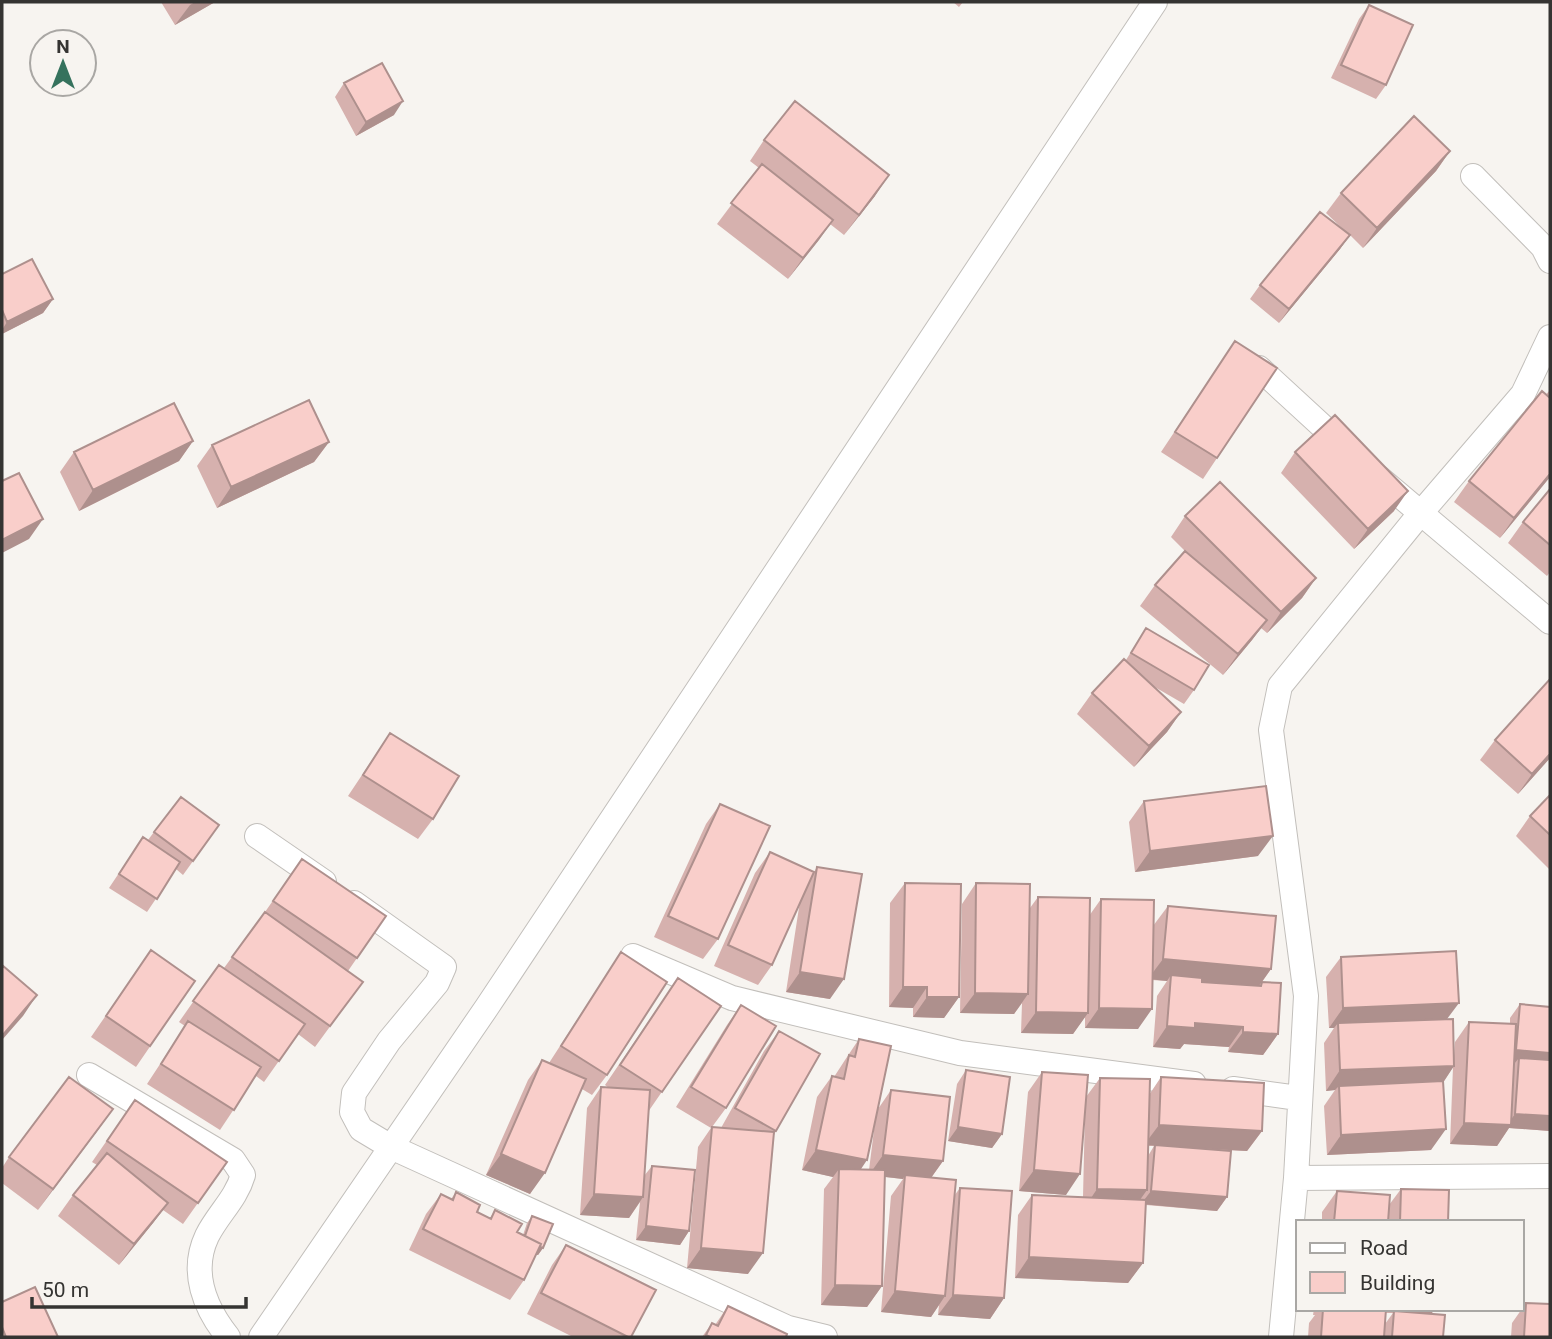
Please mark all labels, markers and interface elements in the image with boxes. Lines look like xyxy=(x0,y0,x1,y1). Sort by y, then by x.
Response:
north arrow xyxy=(28,28,98,98)
text: N xyxy=(56,35,70,58)
legend xyxy=(1296,1220,1524,1311)
text: Road xyxy=(1360,1236,1408,1260)
scale bar xyxy=(32,1266,245,1310)
text: Building xyxy=(1360,1271,1435,1295)
text: 50 m xyxy=(42,1278,89,1302)

